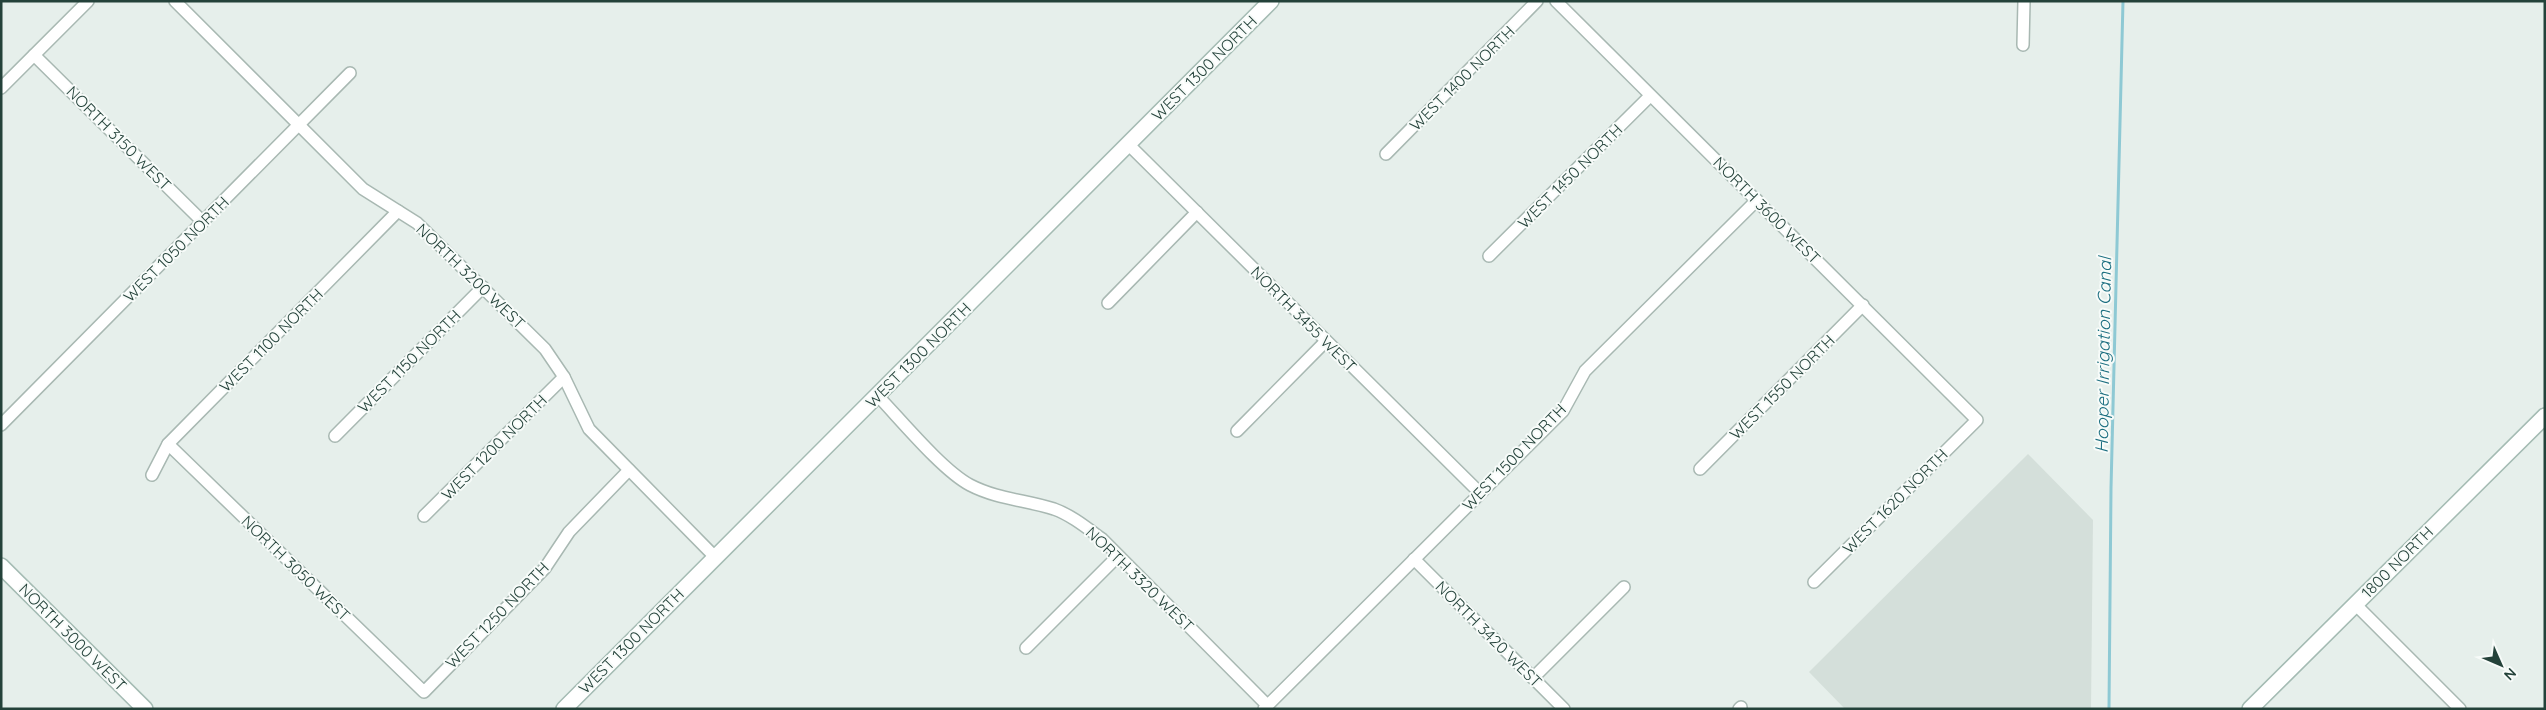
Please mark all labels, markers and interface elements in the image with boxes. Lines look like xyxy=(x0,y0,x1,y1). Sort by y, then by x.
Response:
street label: WEST 1300 NORTH xyxy=(1147,11,1261,125)
street label: WEST 1400 NORTH xyxy=(1405,21,1519,135)
street label: NORTH 3150 WEST xyxy=(62,81,176,195)
street label: WEST 1450 NORTH xyxy=(1513,119,1627,233)
street label: NORTH 3600 WEST xyxy=(1709,152,1825,268)
street label: WEST 1050 NORTH xyxy=(119,192,233,306)
street label: NORTH 3200 WEST xyxy=(412,219,530,333)
water label: Hooper Irrigation Canal xyxy=(2090,255,2116,453)
street label: NORTH 3455 WEST xyxy=(1247,262,1361,376)
street label: WEST 1100 NORTH xyxy=(215,284,327,396)
street label: WEST 1300 NORTH xyxy=(861,298,975,412)
street label: WEST 1150 NORTH xyxy=(353,305,465,417)
street label: WEST 1550 NORTH xyxy=(1725,330,1839,444)
street label: WEST 1200 NORTH xyxy=(437,390,551,504)
street label: WEST 1500 NORTH xyxy=(1458,399,1570,515)
street label: WEST 1620 NORTH xyxy=(1838,444,1952,558)
street label: NORTH 3050 WEST xyxy=(237,511,355,625)
street label: NORTH 3320 WEST xyxy=(1082,522,1198,636)
street label: 1800 NORTH xyxy=(2357,522,2437,602)
street label: WEST 1250 NORTH xyxy=(441,558,553,672)
street label: NORTH 3420 WEST xyxy=(1431,576,1547,692)
street label: NORTH 3000 WEST xyxy=(15,579,131,695)
street label: WEST 1300 NORTH xyxy=(574,584,688,698)
north arrow xyxy=(2476,640,2526,690)
text: N xyxy=(2500,664,2520,684)

